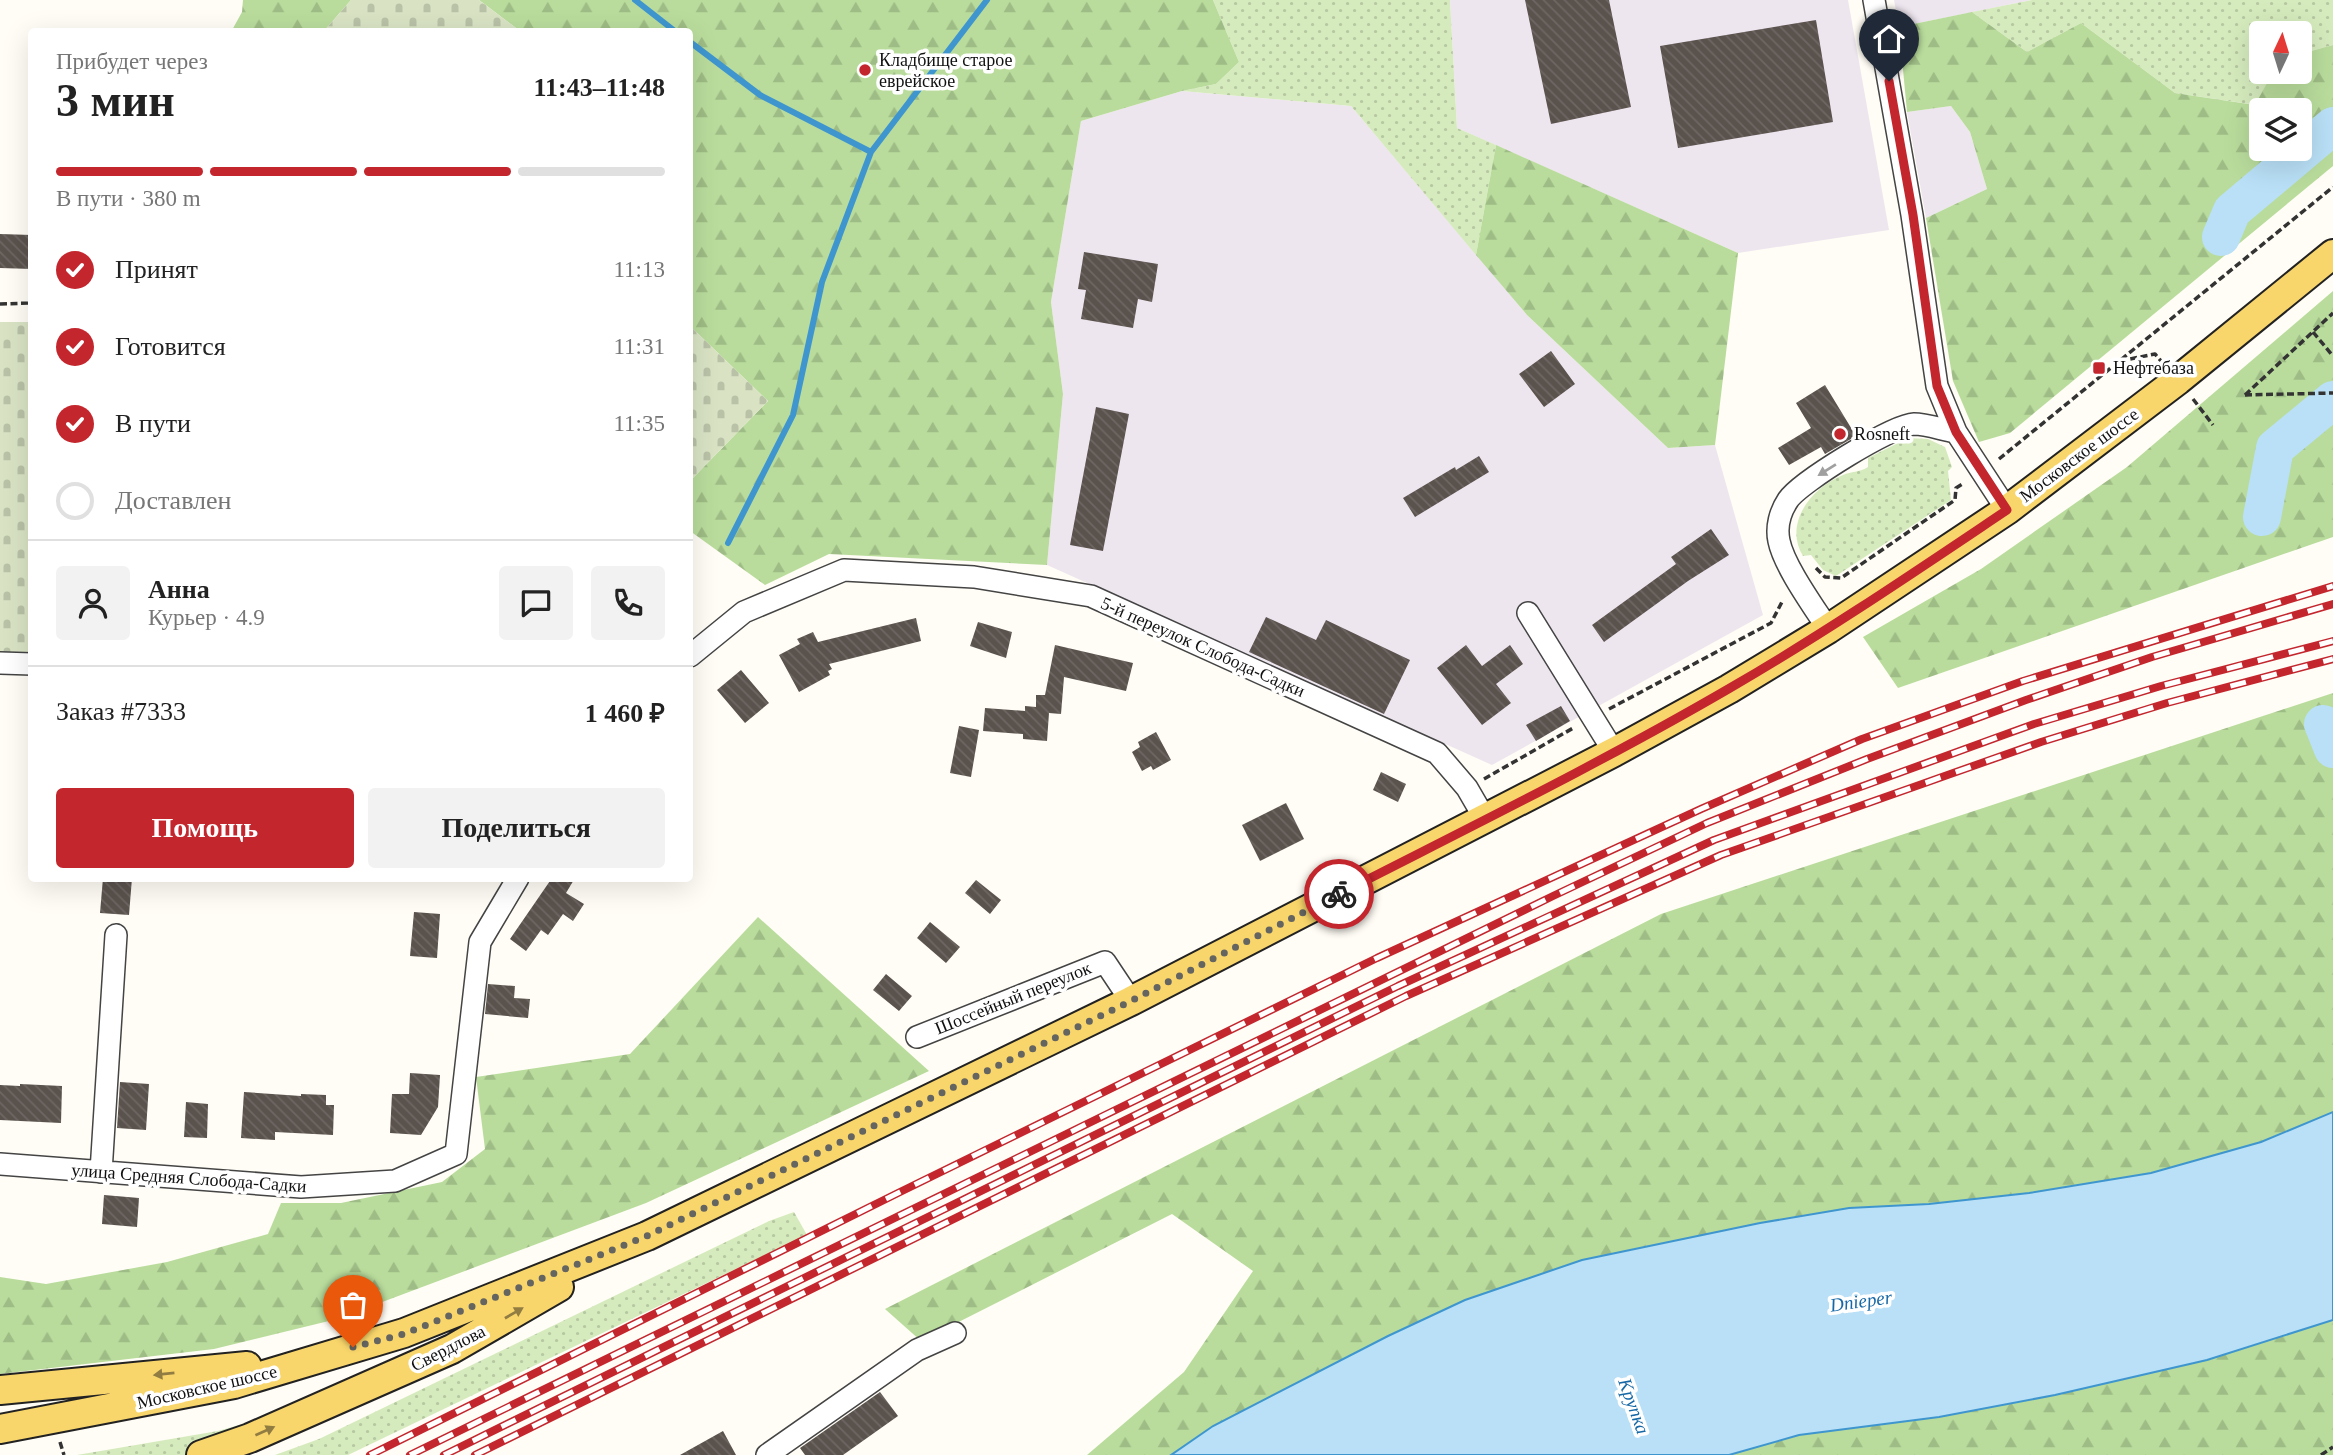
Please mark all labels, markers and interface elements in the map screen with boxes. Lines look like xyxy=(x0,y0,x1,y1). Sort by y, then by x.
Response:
pin xyxy=(1859,9,1919,81)
icon: home xyxy=(1870,20,1908,58)
north arrow xyxy=(2249,21,2312,84)
map controls xyxy=(2249,21,2312,161)
text: Прибудет через xyxy=(56,49,208,74)
place label: Кладбище старое еврейское xyxy=(879,50,1013,91)
marker: Кладбище старое еврейское xyxy=(857,62,873,78)
text: 11:43–11:48 xyxy=(534,73,665,102)
text: 3 мин xyxy=(56,75,175,126)
button: layers xyxy=(2249,98,2312,161)
text: В пути · 380 m xyxy=(56,186,201,211)
icon: check xyxy=(56,251,94,289)
text: Принят xyxy=(115,255,198,284)
text: 11:13 xyxy=(613,257,665,282)
icon: check xyxy=(56,328,94,366)
text: Готовится xyxy=(115,332,226,361)
text: 11:31 xyxy=(613,334,665,359)
place label: Нефтебаза xyxy=(2113,358,2194,378)
marker: Нефтебаза xyxy=(2091,360,2107,376)
street label: Московское шоссе xyxy=(2016,404,2142,506)
icon: check xyxy=(56,405,94,443)
text: В пути xyxy=(115,409,191,438)
text: 11:35 xyxy=(613,411,665,436)
place label: Rosneft xyxy=(1854,424,1910,444)
marker: Rosneft xyxy=(1832,426,1848,442)
one-way arrow xyxy=(1817,463,1837,476)
text: Доставлен xyxy=(115,486,232,515)
button: person xyxy=(56,566,130,640)
button: chat xyxy=(499,566,573,640)
button: phone xyxy=(591,566,665,640)
text: Анна xyxy=(148,575,210,604)
street label: 5-й переулок Слобода-Садки xyxy=(1098,593,1308,701)
text: Курьер · 4.9 xyxy=(148,605,265,630)
text: Заказ #7333 xyxy=(56,697,186,726)
text: 1 460 ₽ xyxy=(585,699,665,728)
button: Помощь xyxy=(56,788,354,868)
button: Поделиться xyxy=(368,788,665,868)
courier xyxy=(1304,859,1374,929)
icon: bike xyxy=(1320,875,1358,913)
street label: Шоссейный переулок xyxy=(932,957,1094,1038)
street label: улица Средняя Слобода-Садки xyxy=(71,1160,308,1196)
pin xyxy=(323,1275,383,1347)
icon: bag xyxy=(334,1286,372,1324)
water label: Dnieper xyxy=(1828,1286,1894,1316)
one-way arrow xyxy=(505,1307,524,1319)
street label: Свердлова xyxy=(408,1321,488,1375)
street label: Московское шоссе xyxy=(135,1361,279,1413)
one-way arrow xyxy=(153,1369,175,1380)
water label: Крупка xyxy=(1614,1374,1654,1437)
one-way arrow xyxy=(254,1425,275,1436)

